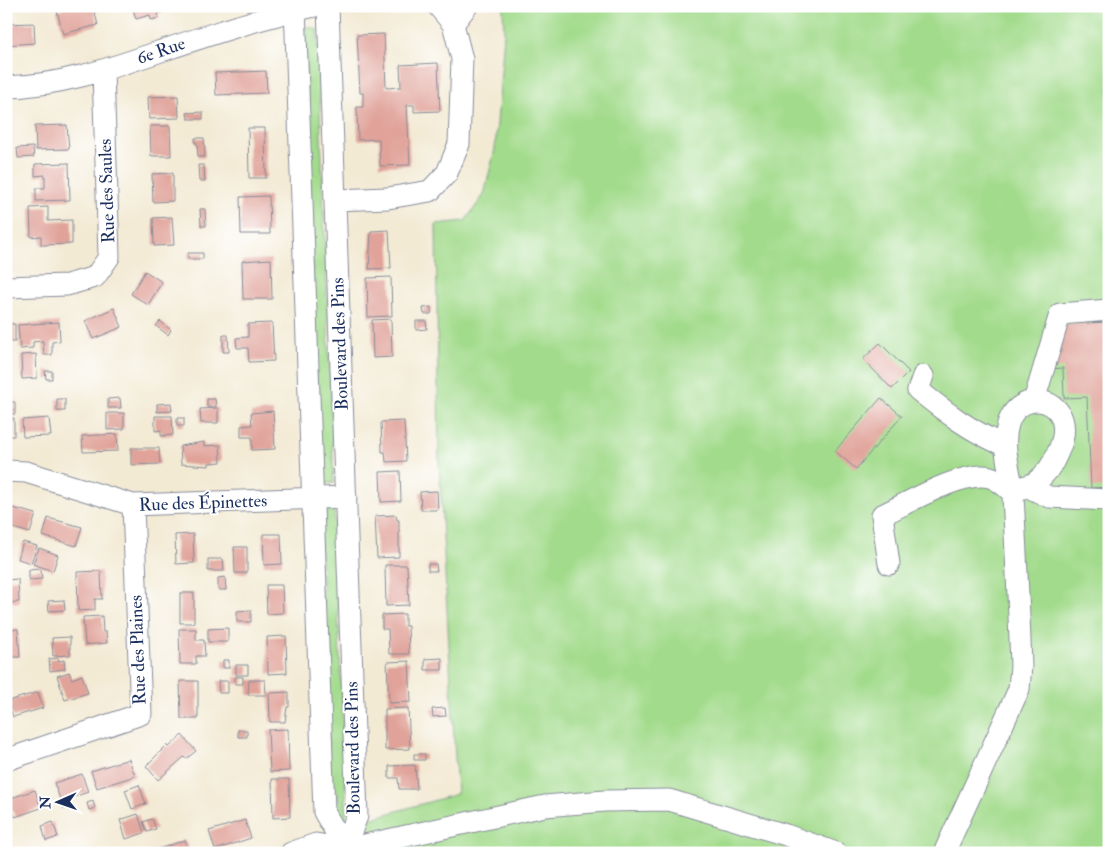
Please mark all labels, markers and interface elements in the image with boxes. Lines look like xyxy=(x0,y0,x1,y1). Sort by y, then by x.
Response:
street label: 6e Rue xyxy=(134,32,189,70)
street label: Rue des Saules xyxy=(94,138,120,244)
street label: Boulevard des Pins xyxy=(326,277,354,411)
street label: Rue des Épinettes xyxy=(138,489,268,517)
street label: Rue des Plaines xyxy=(125,595,151,705)
street label: Boulevard des Pins xyxy=(340,681,366,815)
north arrow xyxy=(32,776,82,826)
text: N xyxy=(37,795,54,810)

